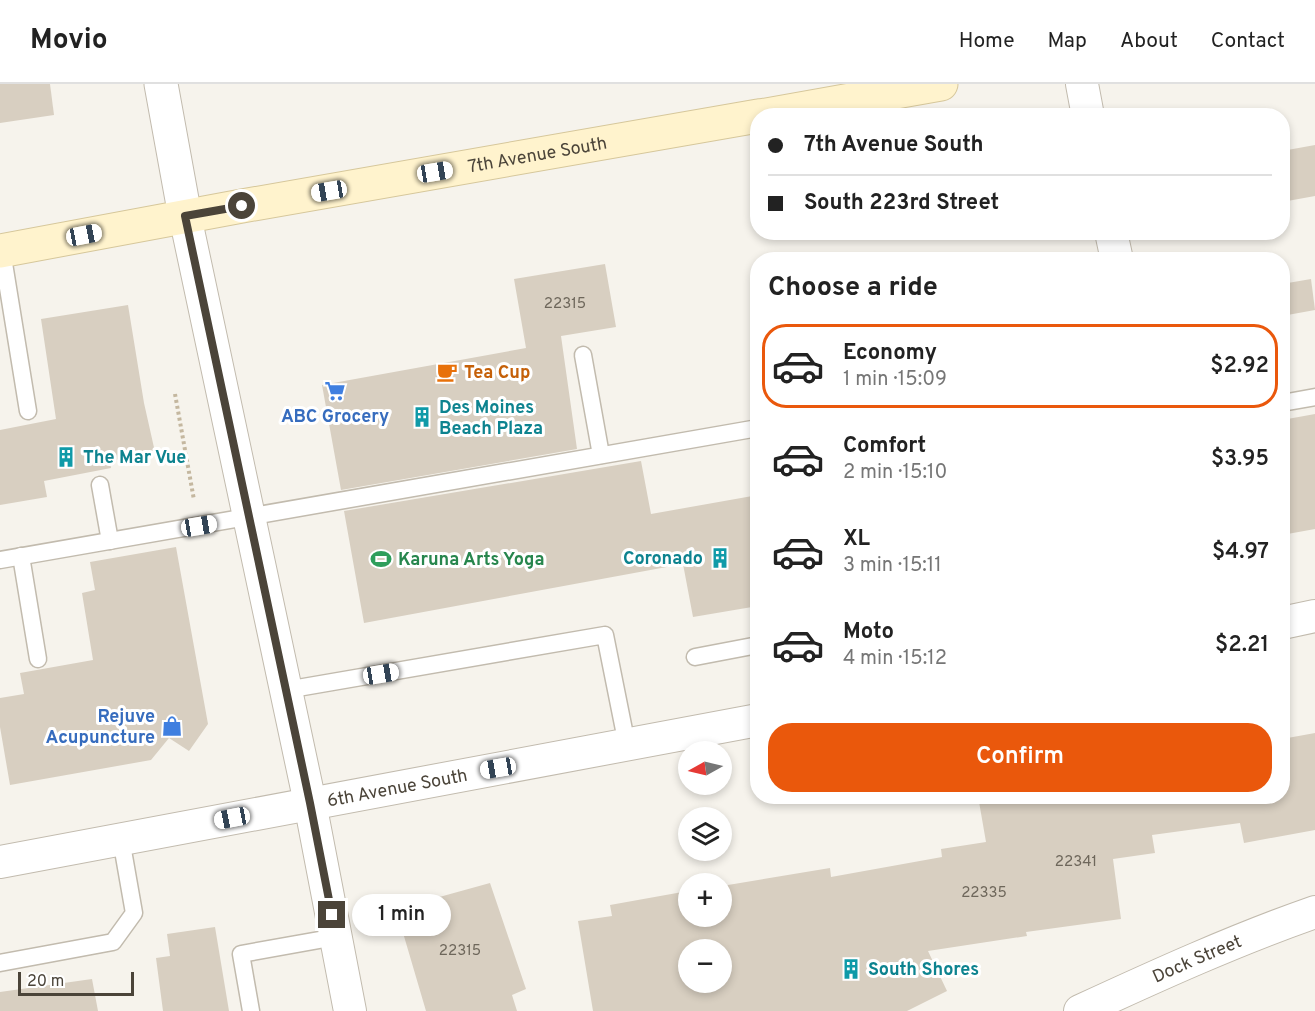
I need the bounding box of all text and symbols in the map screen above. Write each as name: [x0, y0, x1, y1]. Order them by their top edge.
text: Movio: [30, 23, 108, 59]
text: Home: [959, 28, 1015, 55]
text: Map: [1048, 28, 1087, 55]
text: About: [1120, 28, 1178, 55]
text: Contact: [1211, 28, 1285, 55]
text: 7th Avenue South: [804, 132, 984, 159]
street label: 7th Avenue South: [466, 133, 609, 179]
car: [416, 160, 454, 184]
car: [310, 179, 348, 203]
text: South 223rd Street: [804, 190, 999, 217]
route start: [228, 192, 255, 219]
car: [65, 223, 103, 247]
text: Choose a ride: [768, 271, 938, 305]
house number: 22315: [544, 295, 586, 314]
icon: car: [771, 339, 825, 393]
text: Economy: [843, 340, 937, 367]
text: $2.92: [1210, 353, 1269, 380]
cafe icon: Tea Cup: [435, 360, 459, 384]
place label: Tea Cup: [464, 362, 530, 385]
text: 1 min · 15:09: [843, 367, 947, 393]
supermarket icon: ABC Grocery: [323, 379, 347, 403]
place label: Des Moines Beach Plaza: [439, 397, 543, 441]
building icon: Des Moines Beach Plaza: [410, 405, 434, 429]
place label: ABC Grocery: [281, 406, 389, 429]
icon: car: [771, 432, 825, 486]
text: Comfort: [843, 433, 926, 460]
building icon: The Mar Vue: [54, 445, 78, 469]
text: $3.95: [1211, 446, 1269, 473]
place label: The Mar Vue: [83, 447, 186, 470]
text: 2 min · 15:10: [843, 460, 947, 486]
car: [180, 514, 218, 538]
icon: car: [771, 525, 825, 579]
text: XL: [843, 526, 870, 553]
text: $4.97: [1212, 539, 1269, 566]
building icon: Coronado: [708, 546, 732, 570]
sports icon: Karuna Arts Yoga: [369, 547, 393, 571]
place label: Coronado: [623, 548, 703, 571]
place label: Karuna Arts Yoga: [398, 549, 544, 572]
text: 3 min · 15:11: [843, 553, 942, 579]
icon: car: [771, 618, 825, 672]
text: Moto: [843, 619, 894, 646]
text: $2.21: [1215, 632, 1269, 659]
text: 4 min · 15:12: [843, 646, 947, 672]
car: [362, 662, 400, 686]
place label: Rejuve Acupuncture: [45, 706, 155, 750]
shop icon: Rejuve Acupuncture: [160, 714, 184, 738]
button: Confirm: [768, 723, 1272, 792]
north arrow: [678, 741, 732, 795]
map controls: [678, 741, 732, 993]
car: [479, 756, 517, 780]
street label: 6th Avenue South: [325, 765, 470, 814]
car: [213, 806, 251, 830]
button: layers: [678, 807, 732, 861]
house number: 22341: [1055, 853, 1097, 872]
button: +: [678, 873, 732, 927]
house number: 22335: [961, 884, 1007, 903]
callout: 1 min: [353, 894, 452, 936]
route end: [318, 901, 345, 928]
text: 1 min: [378, 902, 425, 928]
street label: Dock Street: [1149, 931, 1245, 989]
button: −: [678, 939, 732, 993]
house number: 22315: [439, 942, 481, 961]
building icon: South Shores: [839, 957, 863, 981]
place label: South Shores: [868, 959, 979, 982]
scale bar: [18, 969, 134, 996]
text: 20 m: [27, 972, 64, 992]

